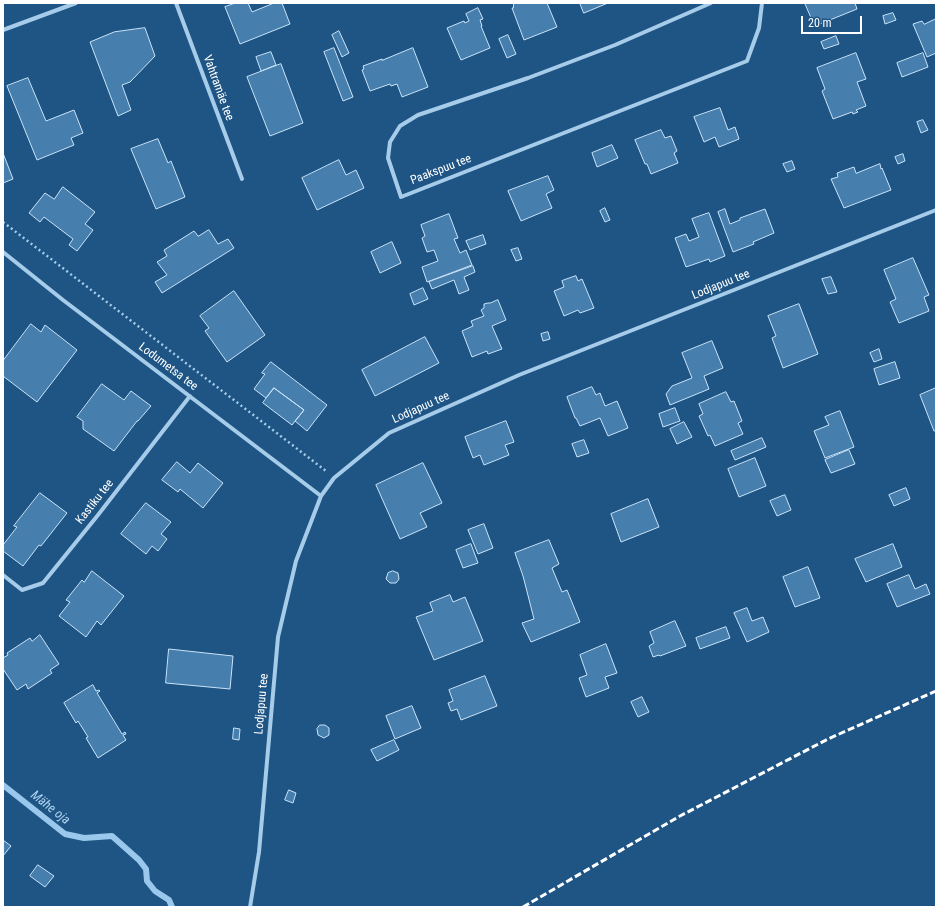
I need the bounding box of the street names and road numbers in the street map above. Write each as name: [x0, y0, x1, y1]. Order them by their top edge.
street label: Vahtramäe tee: [199, 53, 237, 123]
street label: Paakspuu tee: [409, 152, 473, 188]
street label: Lodjapuu tee: [690, 267, 752, 303]
street label: Lodumetsa tee: [136, 340, 200, 394]
street label: Lodjapuu tee: [390, 389, 452, 427]
street label: Kastiku tee: [73, 477, 117, 527]
street label: Lodjapuu tee: [252, 673, 272, 735]

